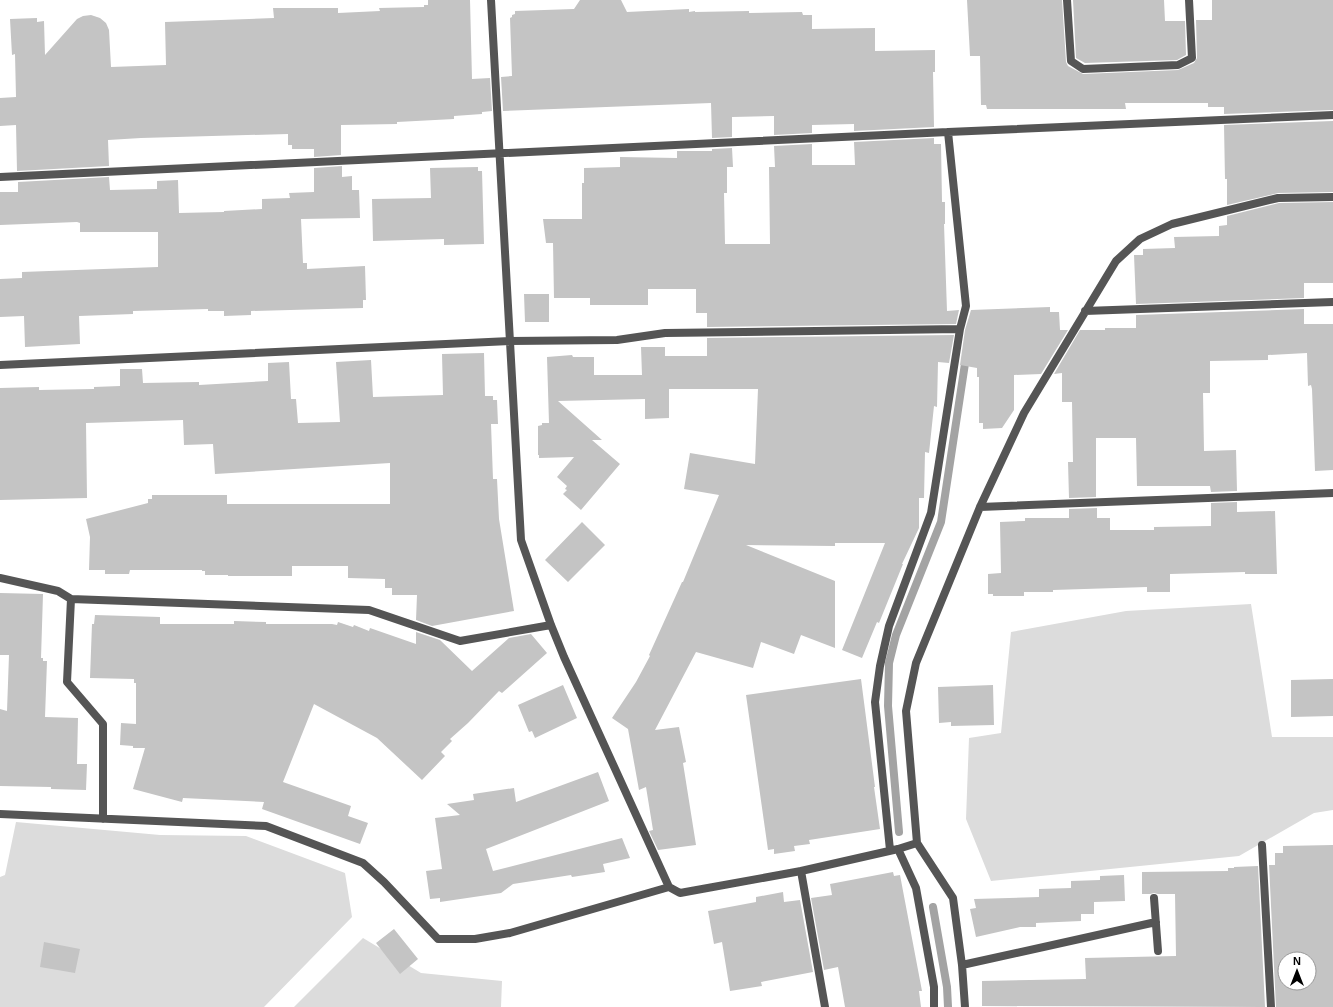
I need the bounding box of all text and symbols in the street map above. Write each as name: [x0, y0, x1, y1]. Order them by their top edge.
north arrow: [1277, 951, 1317, 991]
text: N: [1293, 955, 1301, 967]

